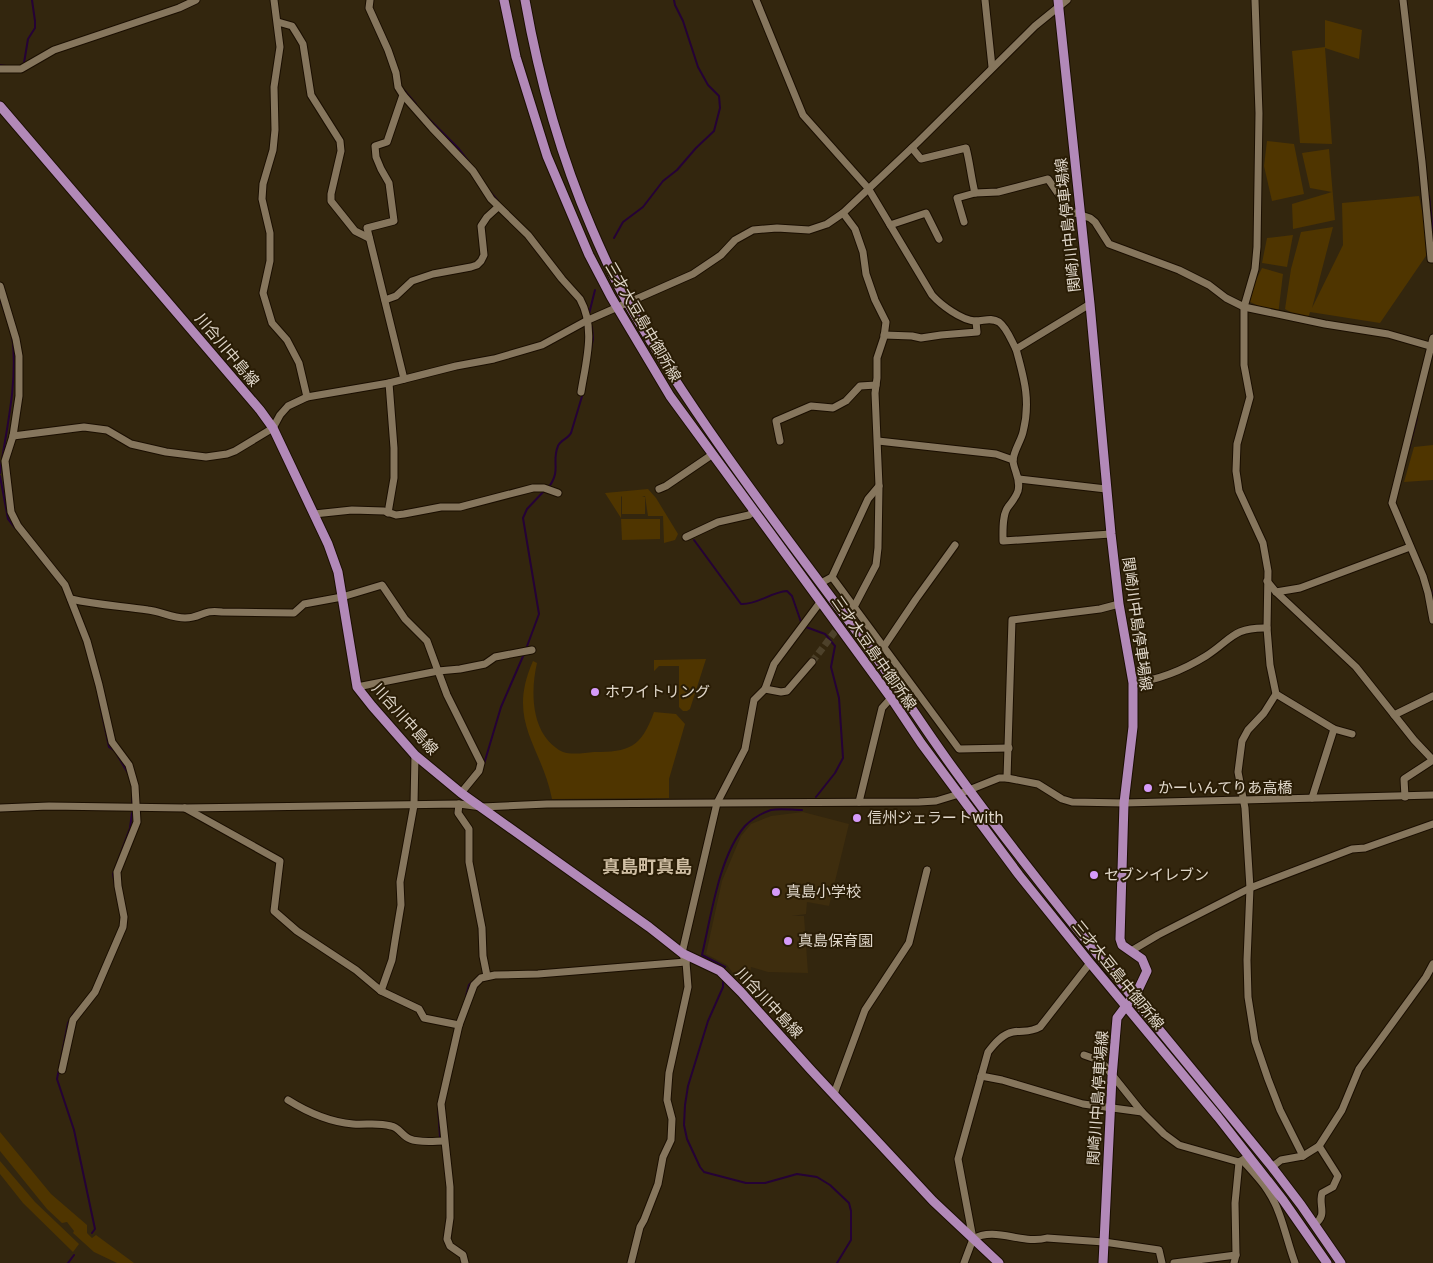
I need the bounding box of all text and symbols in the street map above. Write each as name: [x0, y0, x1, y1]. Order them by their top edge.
street label: 関崎川中島停車場線: [1052, 157, 1084, 293]
street label: 三才大豆島中御所線: [601, 259, 685, 385]
street label: 川合川中島線: [191, 310, 263, 390]
street label: 関崎川中島停車場線: [1119, 556, 1155, 692]
street label: 三才大豆島中御所線: [828, 593, 920, 713]
street label: 川合川中島線: [368, 680, 442, 758]
place label: ホワイトリング: [605, 683, 710, 701]
marker: ホワイトリング: [589, 686, 601, 698]
place label: かーいんてりあ高橋: [1158, 779, 1292, 797]
marker: かーいんてりあ高橋: [1142, 782, 1154, 794]
place label: 信州ジェラートwith: [867, 809, 1004, 827]
marker: 信州ジェラートwith: [851, 812, 863, 824]
district label: 真島町真島: [602, 856, 692, 877]
place label: セブンイレブン: [1104, 866, 1209, 884]
marker: セブンイレブン: [1088, 869, 1100, 881]
place label: 真島小学校: [786, 883, 861, 901]
marker: 真島小学校: [770, 886, 782, 898]
street label: 三才大豆島中御所線: [1069, 917, 1167, 1033]
place label: 真島保育園: [798, 932, 873, 950]
marker: 真島保育園: [782, 935, 794, 947]
street label: 川合川中島線: [732, 964, 806, 1042]
street label: 関崎川中島停車場線: [1084, 1030, 1112, 1166]

